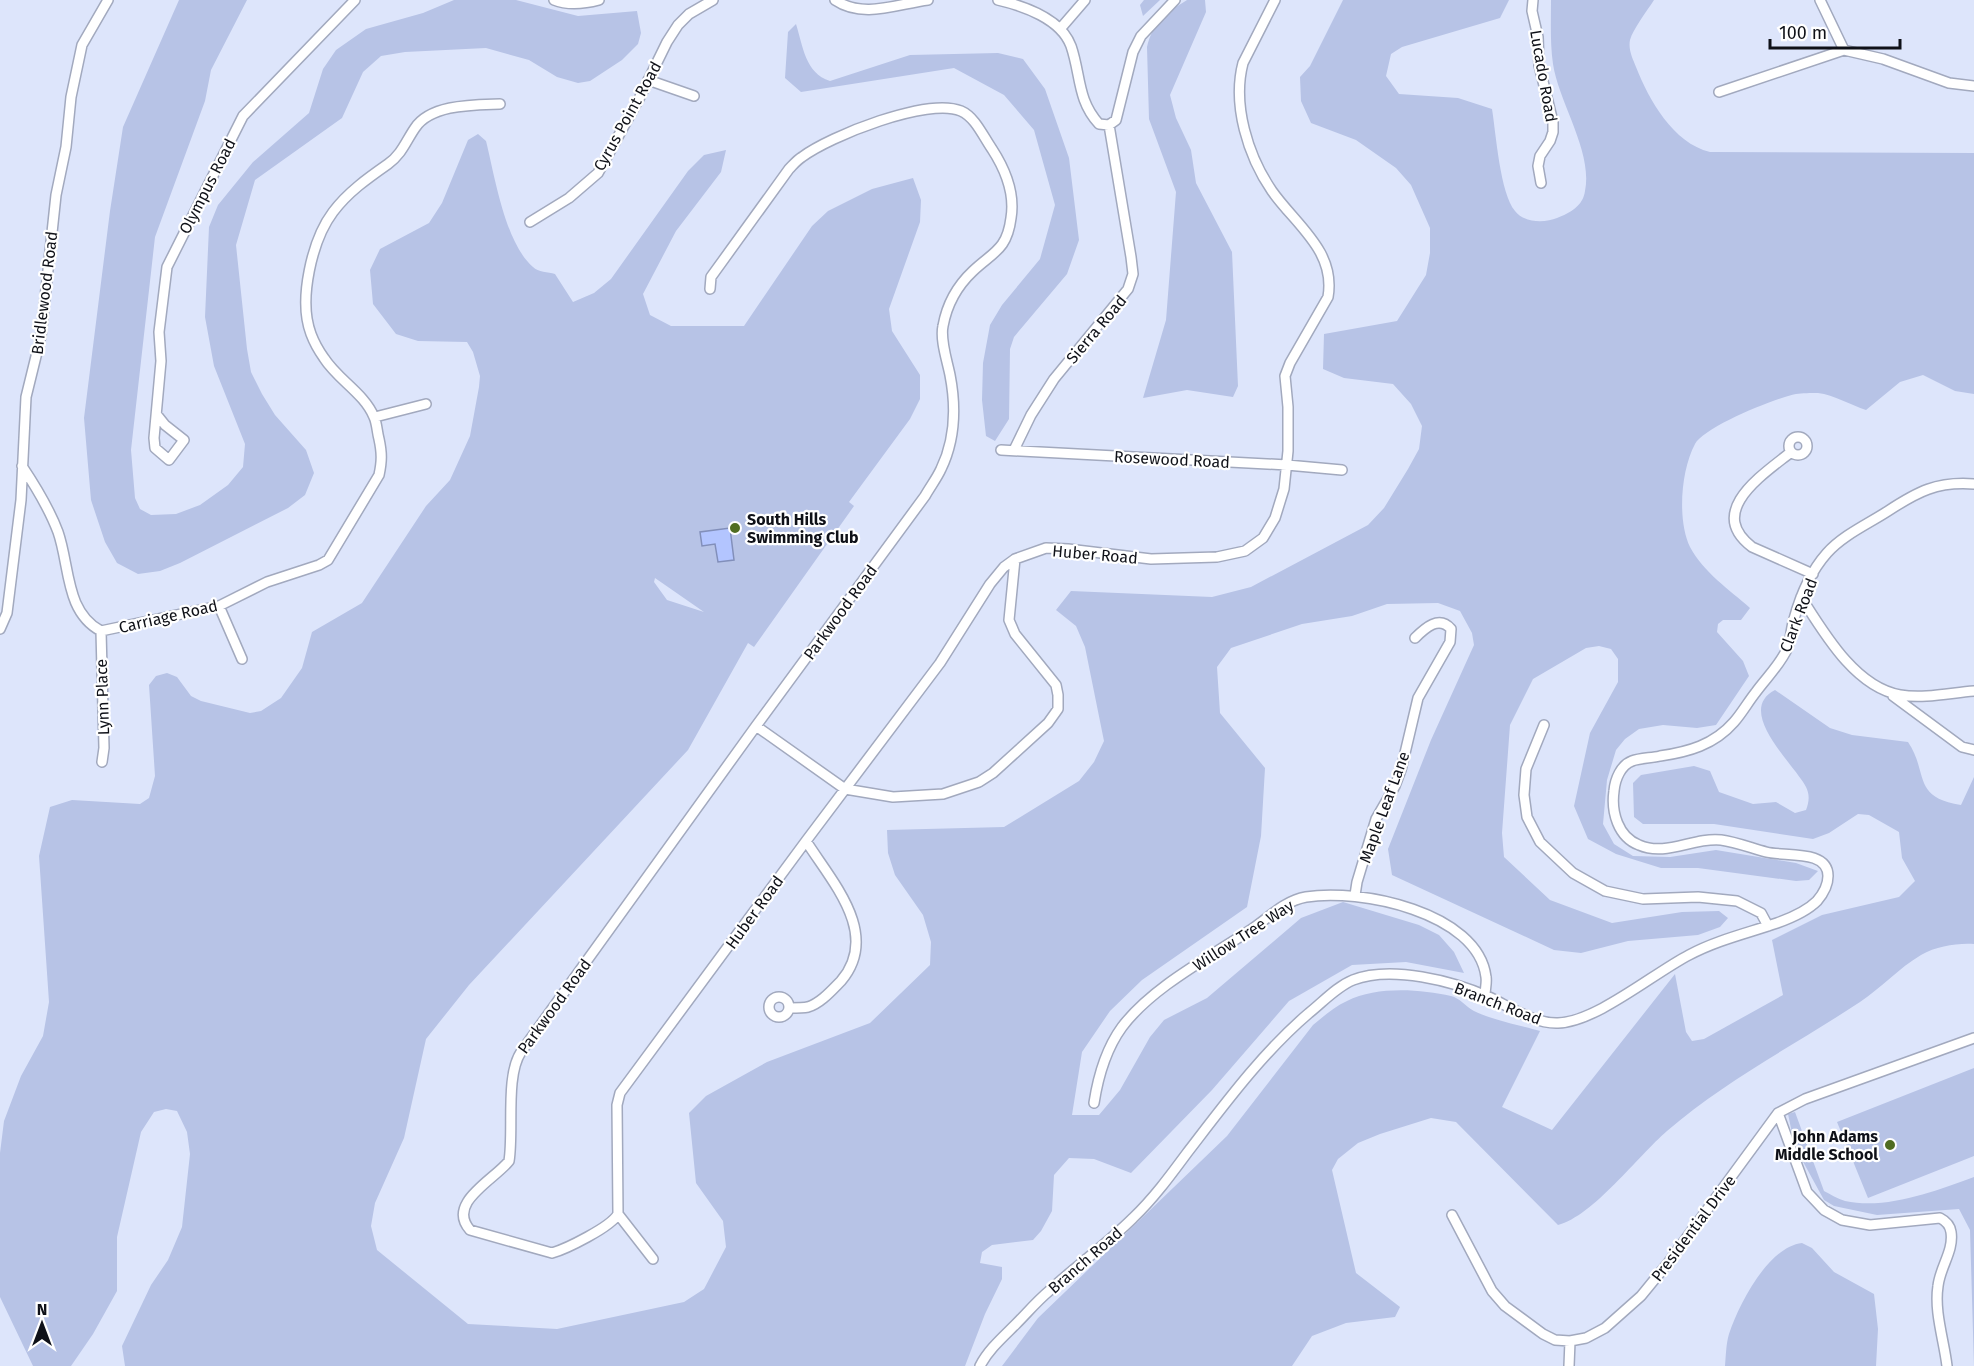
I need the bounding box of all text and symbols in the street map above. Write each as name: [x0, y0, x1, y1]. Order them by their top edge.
scale bar: [1770, 12, 1900, 50]
text: 100 m: [1779, 22, 1827, 44]
street label: Lucado Road: [1526, 29, 1561, 124]
street label: Cyrus Point Road: [590, 58, 665, 174]
street label: Olympus Road: [175, 135, 240, 237]
street label: Bridlewood Road: [27, 230, 61, 356]
street label: Sierra Road: [1062, 291, 1131, 367]
street label: Rosewood Road: [1114, 447, 1230, 472]
place label: South Hills Swimming Club: [747, 510, 859, 547]
marker: South Hills Swimming Club: [728, 521, 742, 535]
street label: Huber Road: [1051, 541, 1138, 568]
street label: Parkwood Road: [800, 561, 881, 663]
street label: Clark Road: [1776, 576, 1821, 655]
street label: Carriage Road: [117, 596, 219, 637]
street label: Lynn Place: [92, 659, 113, 735]
street label: Maple Leaf Lane: [1355, 749, 1413, 866]
street label: Huber Road: [722, 872, 787, 953]
street label: Willow Tree Way: [1189, 896, 1297, 975]
street label: Parkwood Road: [514, 955, 595, 1057]
street label: Branch Road: [1452, 978, 1544, 1029]
place label: John Adams Middle School: [1775, 1127, 1878, 1164]
marker: John Adams Middle School: [1883, 1138, 1897, 1152]
street label: Presidential Drive: [1647, 1171, 1740, 1285]
street label: Branch Road: [1045, 1223, 1126, 1298]
north arrow: [12, 1294, 72, 1354]
text: N: [37, 1300, 47, 1319]

